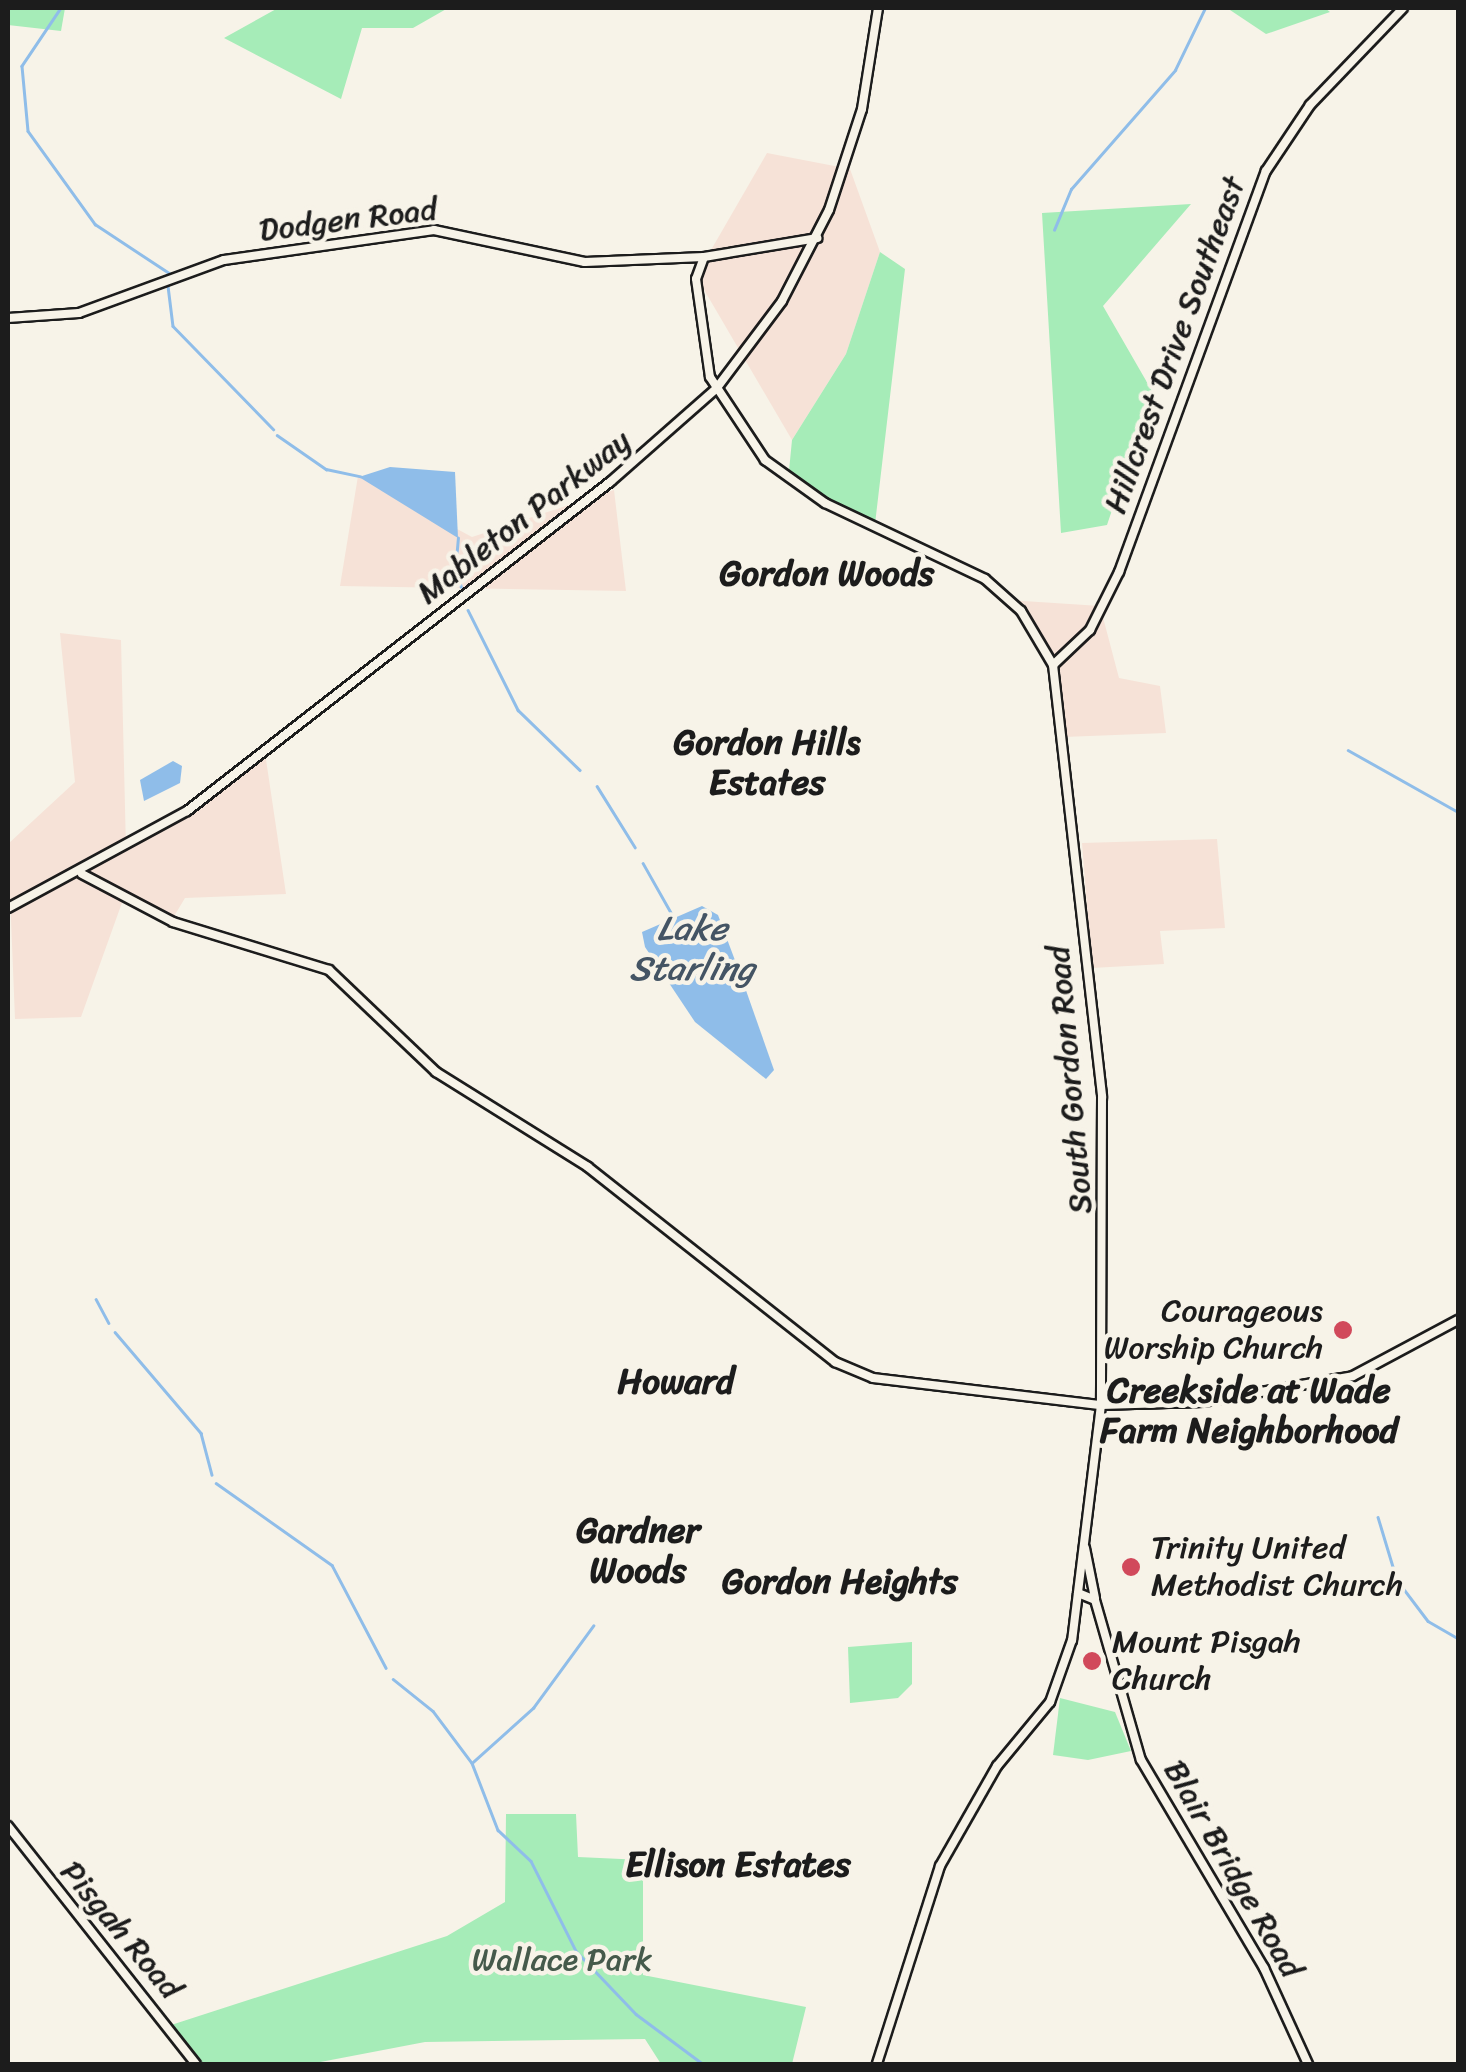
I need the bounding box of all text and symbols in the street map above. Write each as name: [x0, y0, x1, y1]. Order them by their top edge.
street label: Hillcrest Drive Southeast: [1096, 172, 1254, 518]
street label: Dodgen Road: [257, 190, 439, 250]
street label: Mableton Parkway: [410, 422, 638, 612]
district label: Gordon Woods: [719, 552, 935, 594]
district label: Gordon Hills Estates: [673, 721, 861, 803]
water label: Lake Starling: [629, 907, 755, 989]
street label: South Gordon Road: [1039, 944, 1101, 1216]
place label: Courageous Worship Church: [1104, 1293, 1323, 1368]
marker: Courageous Worship Church: [1332, 1319, 1354, 1341]
district label: Howard: [617, 1360, 735, 1402]
district label: Creekside at Wade Farm Neighborhood: [1100, 1369, 1398, 1451]
district label: Gardner Woods: [576, 1509, 700, 1591]
place label: Trinity United Methodist Church: [1151, 1530, 1403, 1605]
marker: Trinity United Methodist Church: [1120, 1556, 1142, 1578]
district label: Gordon Heights: [722, 1560, 958, 1602]
place label: Mount Pisgah Church: [1112, 1624, 1303, 1699]
marker: Mount Pisgah Church: [1081, 1650, 1103, 1672]
street label: Blair Bridge Road: [1155, 1754, 1311, 1984]
district label: Ellison Estates: [625, 1843, 851, 1885]
street label: Pisgah Road: [52, 1853, 190, 2007]
park label: Wallace Park: [472, 1941, 652, 1979]

